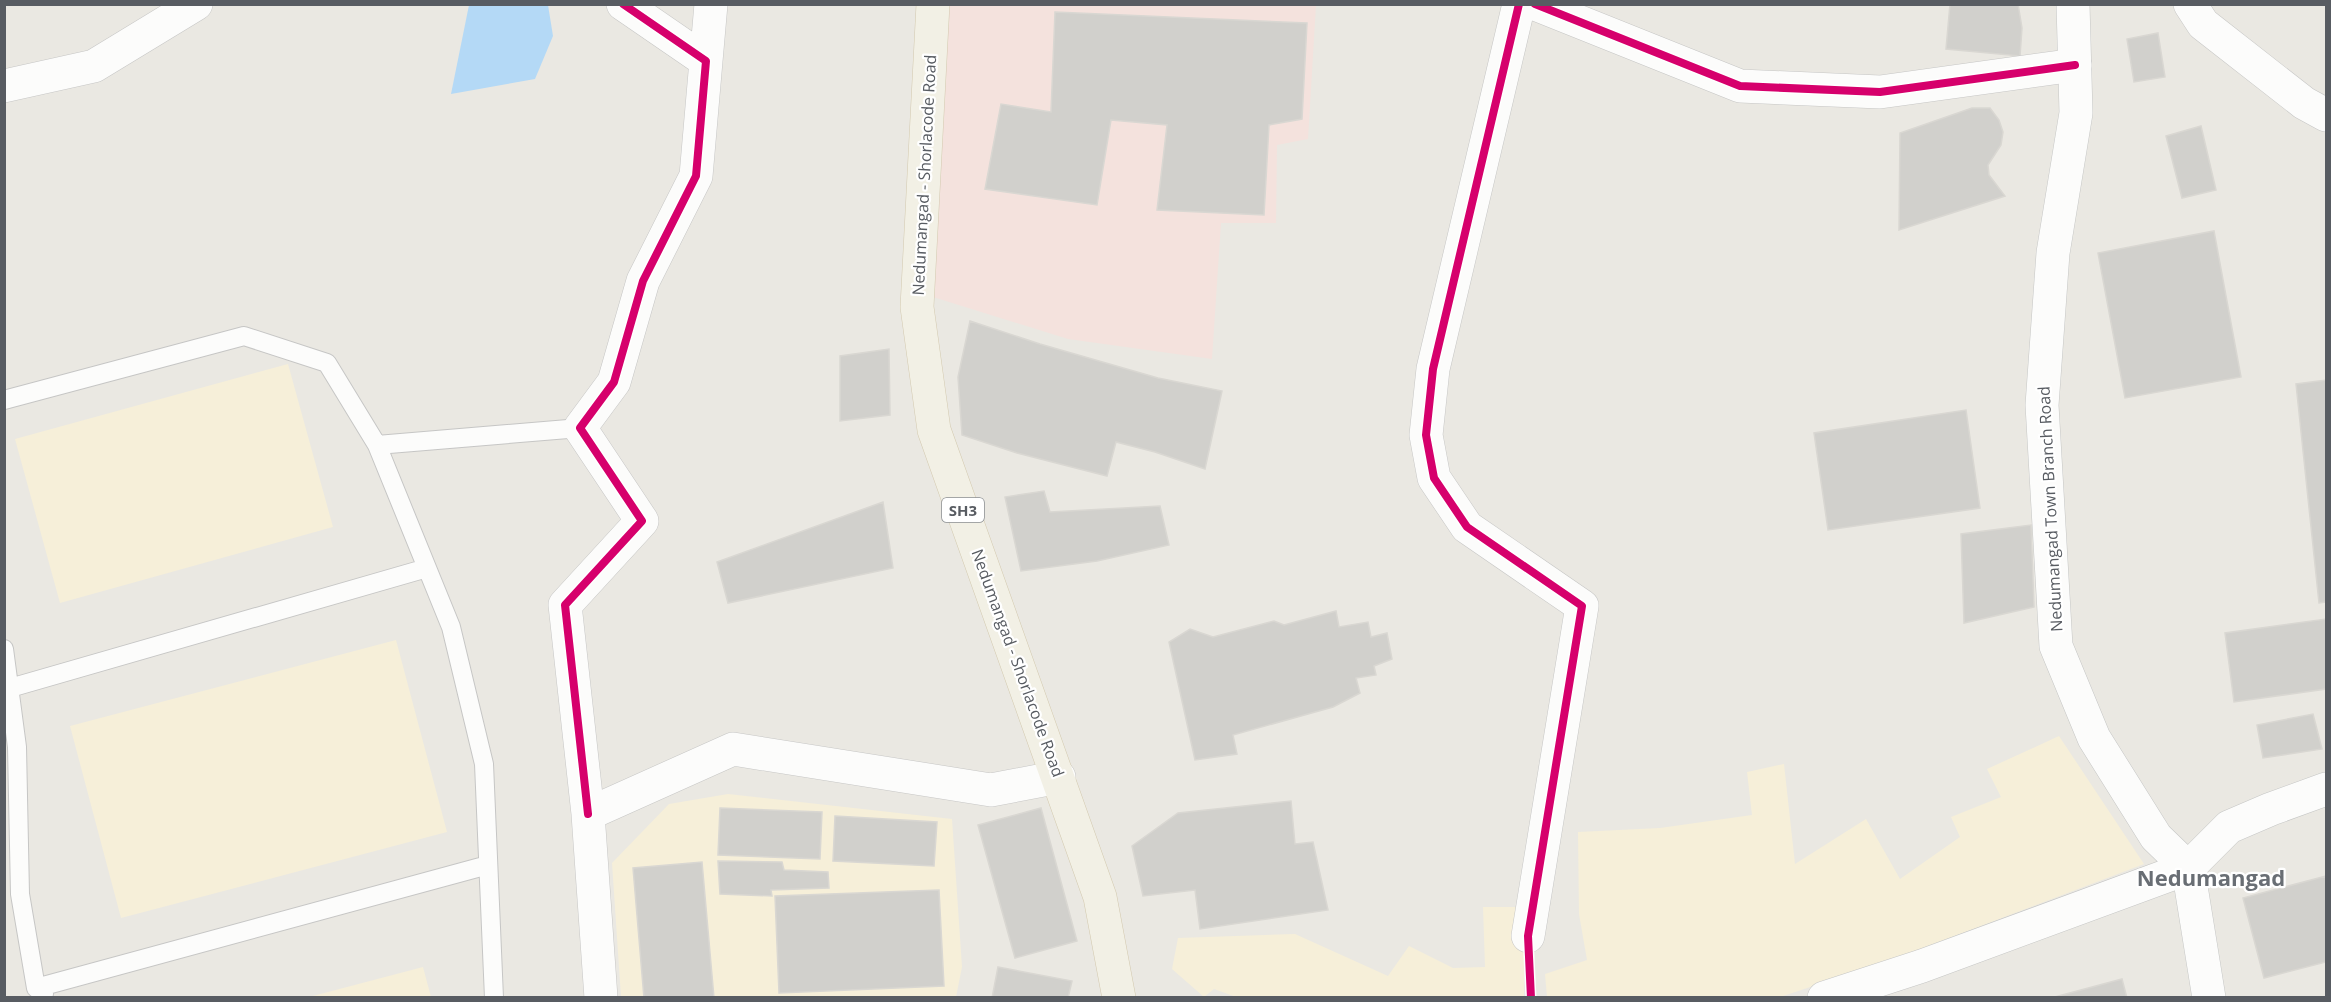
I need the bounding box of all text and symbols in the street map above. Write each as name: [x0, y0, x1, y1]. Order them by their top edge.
street label: Nedumangad - Shorlacode Road: [907, 54, 941, 296]
street label: Nedumangad Town Branch Road: [2033, 386, 2067, 632]
road number: SH3: [942, 498, 984, 522]
street label: Nedumangad - Shorlacode Road: [966, 546, 1070, 780]
district label: Nedumangad: [2137, 862, 2285, 892]

